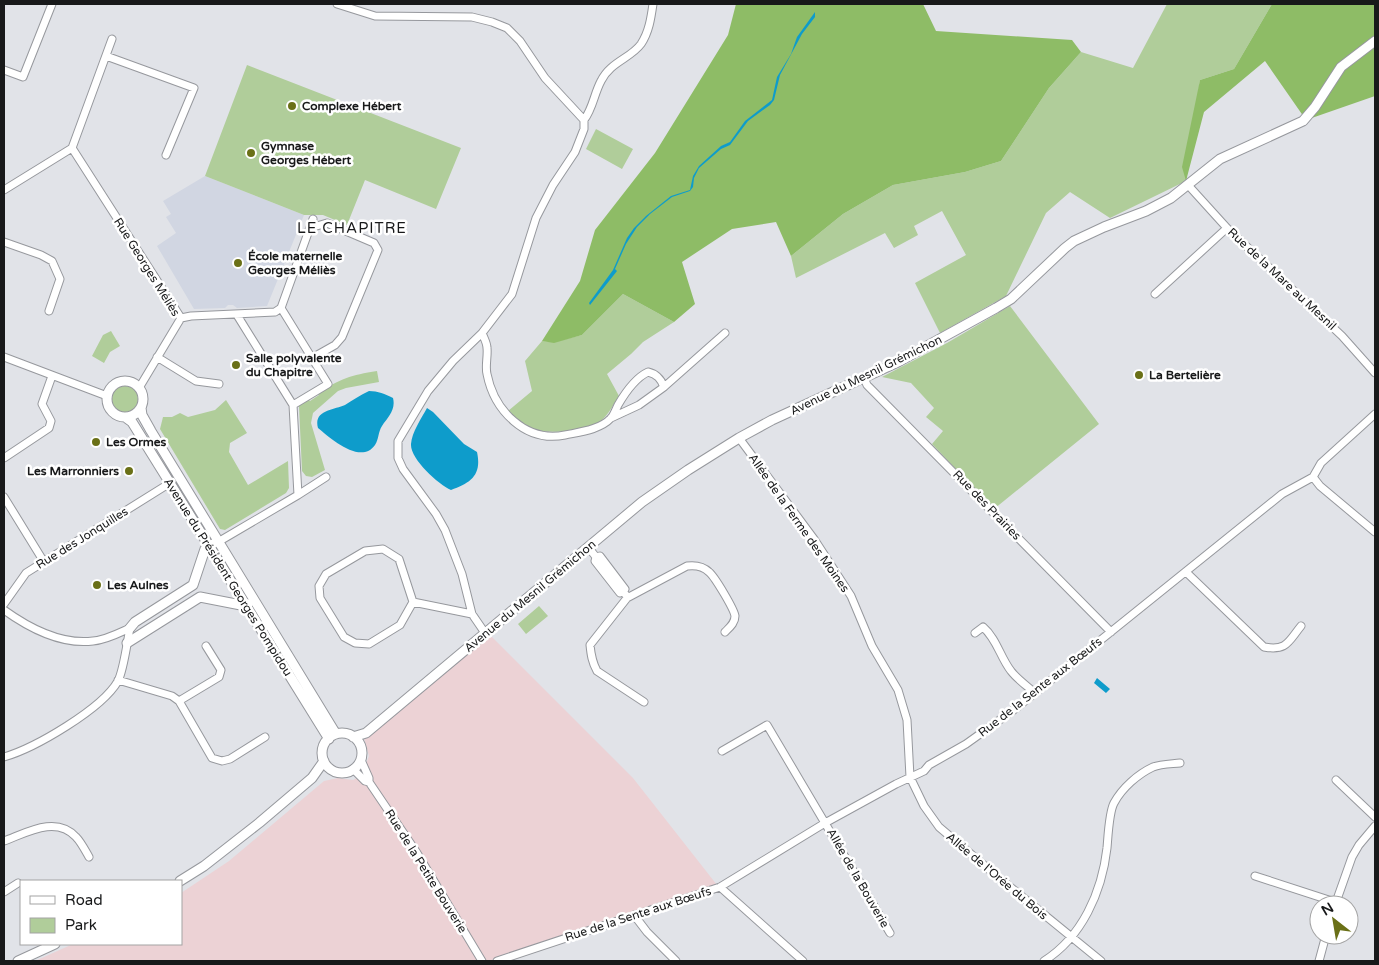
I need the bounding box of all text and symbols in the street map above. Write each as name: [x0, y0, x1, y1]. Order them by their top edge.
place label: Complexe Hébert: [302, 99, 402, 114]
marker: Complexe Hébert: [286, 100, 298, 112]
place label: Gymnase Georges Hébert: [261, 139, 351, 168]
marker: Gymnase Georges Hébert: [245, 147, 257, 159]
street label: Rue Georges Méliès: [111, 215, 183, 319]
district label: LE CHAPITRE: [297, 219, 407, 237]
street label: Rue de la Mare au Mesnil: [1225, 225, 1339, 333]
place label: École maternelle Georges Méliès: [248, 249, 343, 278]
marker: École maternelle Georges Méliès: [232, 257, 244, 269]
street label: Avenue du Mesnil Grémichon: [788, 332, 944, 418]
place label: Salle polyvalente du Chapitre: [246, 351, 342, 380]
marker: Salle polyvalente du Chapitre: [230, 359, 242, 371]
place label: La Bertelière: [1149, 368, 1221, 382]
marker: La Bertelière: [1133, 369, 1145, 381]
place label: Les Ormes: [106, 435, 167, 449]
marker: Les Ormes: [90, 436, 102, 448]
street label: Allée de la Ferme des Moines: [746, 451, 852, 595]
place label: Les Marronniers: [27, 464, 119, 478]
marker: Les Marronniers: [123, 465, 135, 477]
street label: Rue des Prairies: [950, 467, 1024, 543]
street label: Avenue du Président Georges Pompidou: [161, 475, 295, 679]
street label: Rue des Jonquilles: [34, 504, 131, 572]
street label: Avenue du Mesnil Grémichon: [462, 537, 598, 655]
place label: Les Aulnes: [107, 578, 169, 592]
marker: Les Aulnes: [91, 579, 103, 591]
street label: Rue de la Sente aux Bœufs: [975, 634, 1105, 740]
street label: Rue de la Petite Bouverie: [382, 807, 470, 936]
street label: Allée de la Bouverie: [824, 826, 892, 930]
street label: Allée de l'Orée du Bois: [944, 830, 1051, 923]
legend: [20, 880, 182, 945]
street label: Rue de la Sente aux Bœufs: [563, 884, 713, 944]
text: Road: [65, 891, 103, 909]
north arrow: [1309, 895, 1359, 945]
text: N: [1318, 899, 1337, 919]
text: Park: [65, 916, 97, 934]

